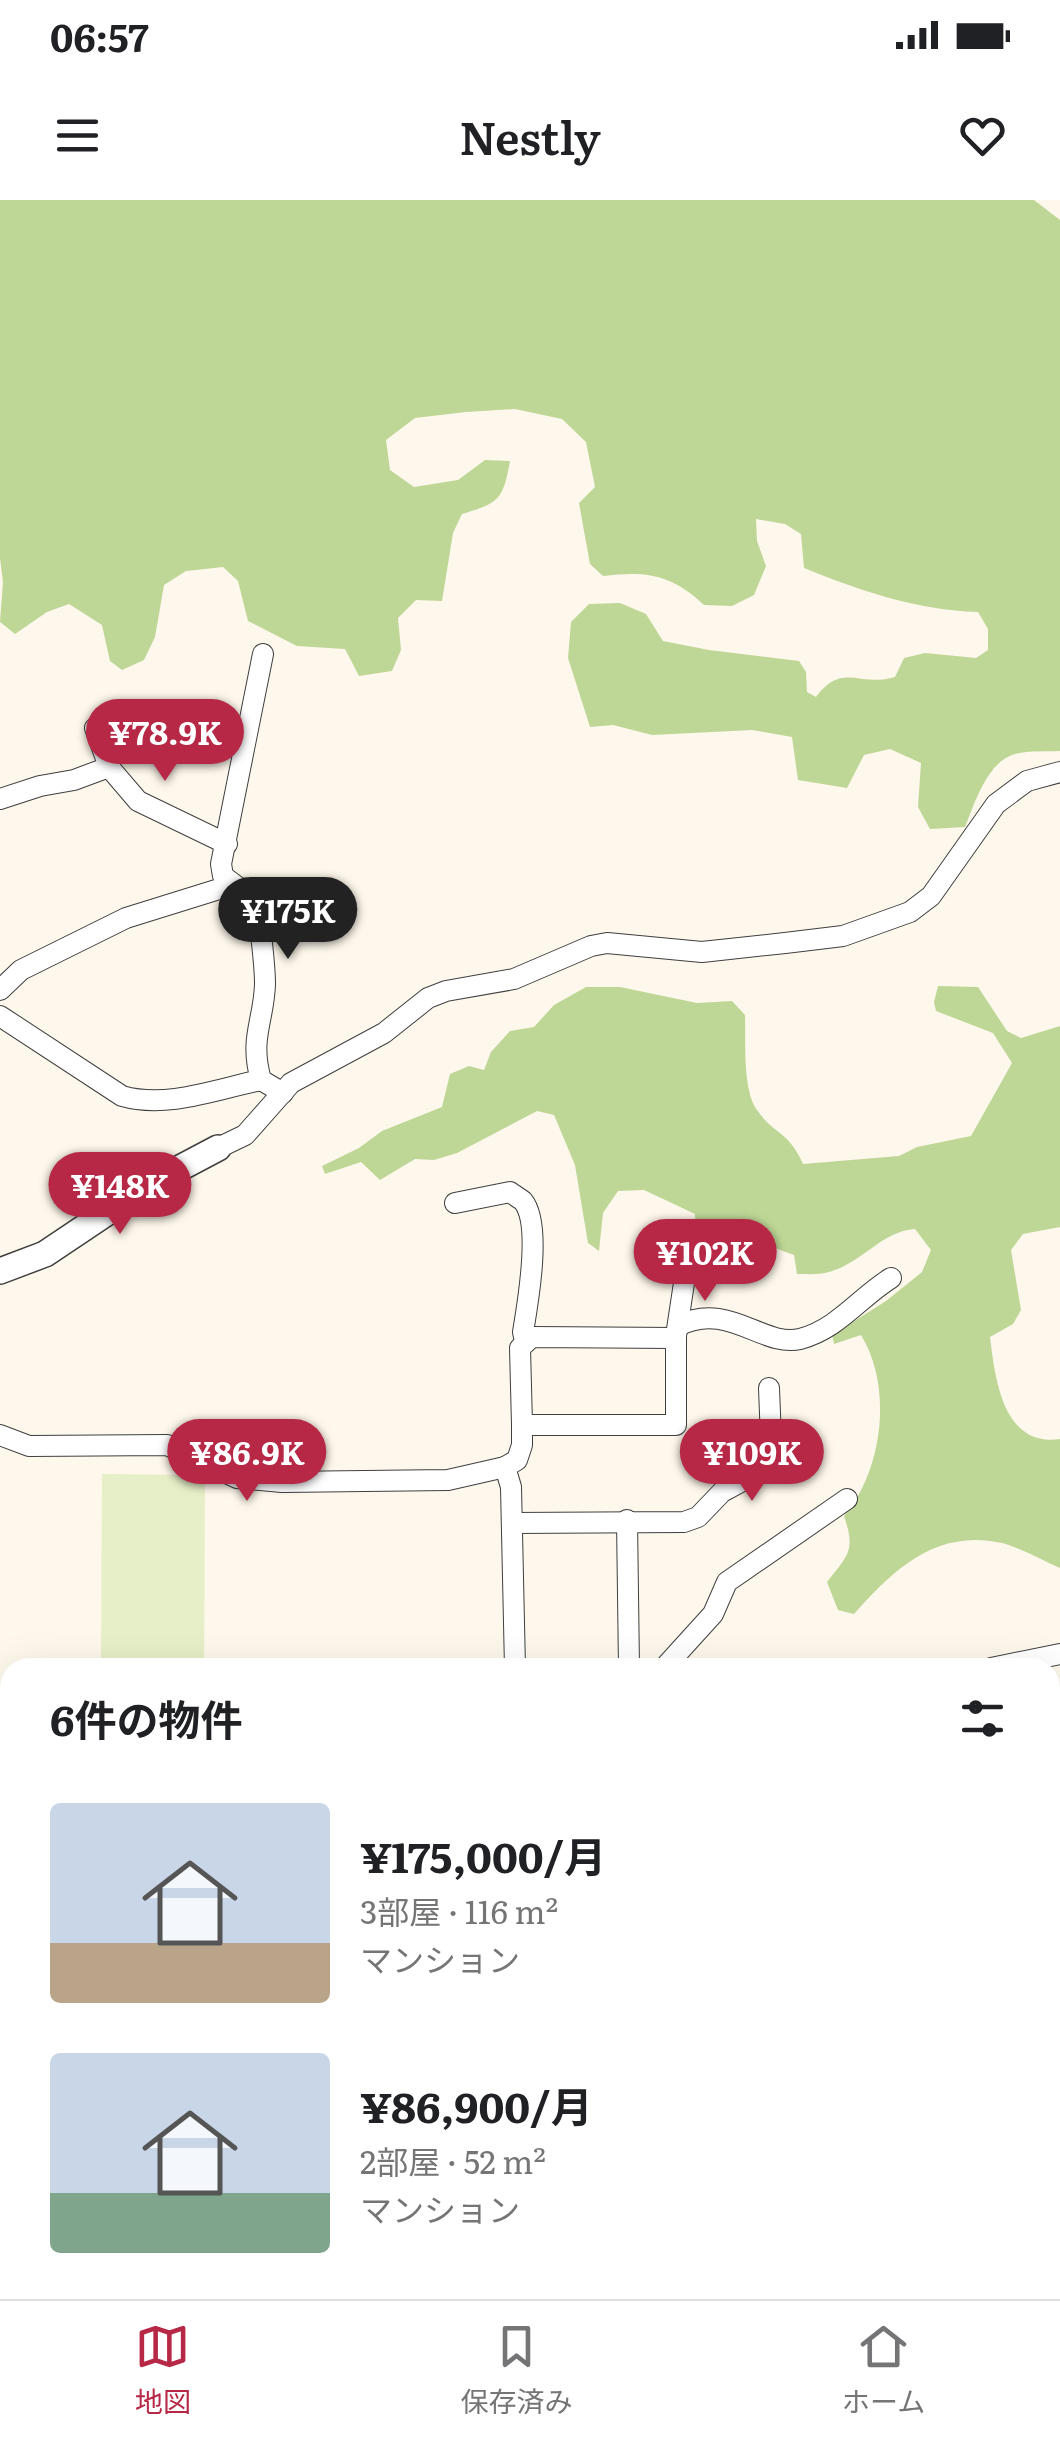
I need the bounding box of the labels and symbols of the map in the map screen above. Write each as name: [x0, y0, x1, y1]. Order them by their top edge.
pin: ¥78.9K: [84, 699, 246, 784]
pin: ¥175K: [218, 877, 358, 962]
pin: ¥148K: [50, 1152, 190, 1237]
pin: ¥102K: [635, 1219, 775, 1304]
pin: ¥86.9K: [166, 1419, 328, 1504]
pin: ¥109K: [682, 1419, 822, 1504]

